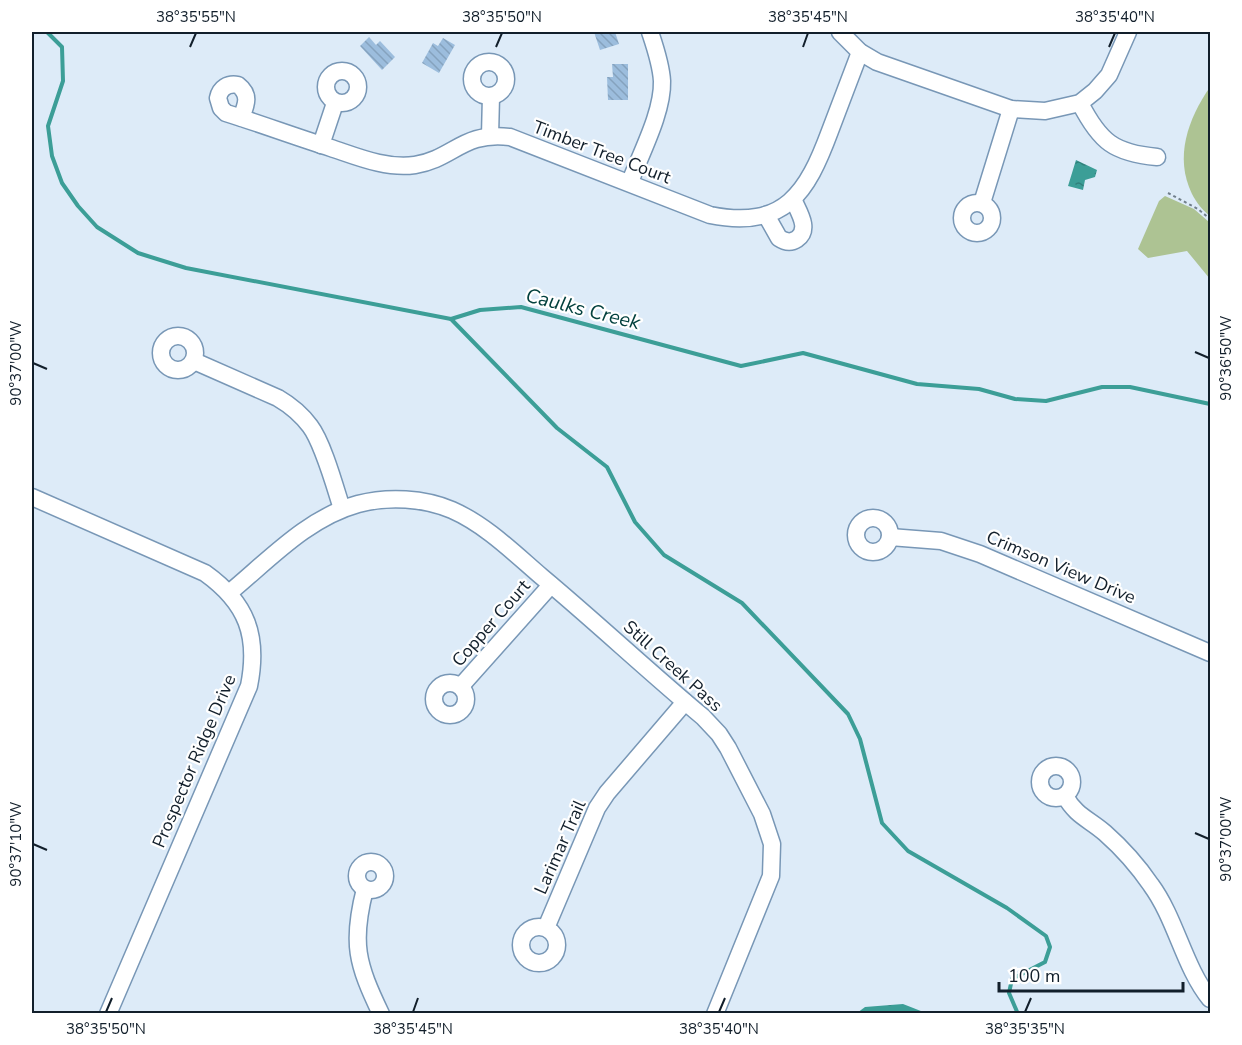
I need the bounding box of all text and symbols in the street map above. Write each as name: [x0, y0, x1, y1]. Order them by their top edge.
text: 38°35'55"N: [156, 7, 236, 27]
text: 38°35'50"N: [462, 7, 542, 27]
text: 38°35'45"N: [768, 7, 848, 27]
text: 38°35'40"N: [1075, 7, 1155, 27]
street label: Timber Tree Court: [530, 115, 675, 190]
water label: Caulks Creek: [523, 282, 644, 337]
text: 90°36'50"W: [1216, 315, 1236, 401]
text: 90°37'00"W: [6, 320, 26, 406]
street label: Crimson View Drive: [983, 525, 1139, 609]
street label: Copper Court: [447, 574, 536, 672]
street label: Still Creek Pass: [618, 615, 728, 717]
street label: Prospector Ridge Drive: [147, 671, 241, 851]
street label: Larimar Trail: [529, 795, 592, 898]
text: 90°37'00"W: [1216, 796, 1236, 882]
text: 90°37'10"W: [6, 801, 26, 887]
scale bar: [999, 955, 1184, 993]
text: 100 m: [1008, 964, 1060, 988]
text: 38°35'50"N: [66, 1019, 146, 1039]
text: 38°35'45"N: [373, 1019, 453, 1039]
text: 38°35'40"N: [679, 1019, 759, 1039]
text: 38°35'35"N: [985, 1019, 1065, 1039]

